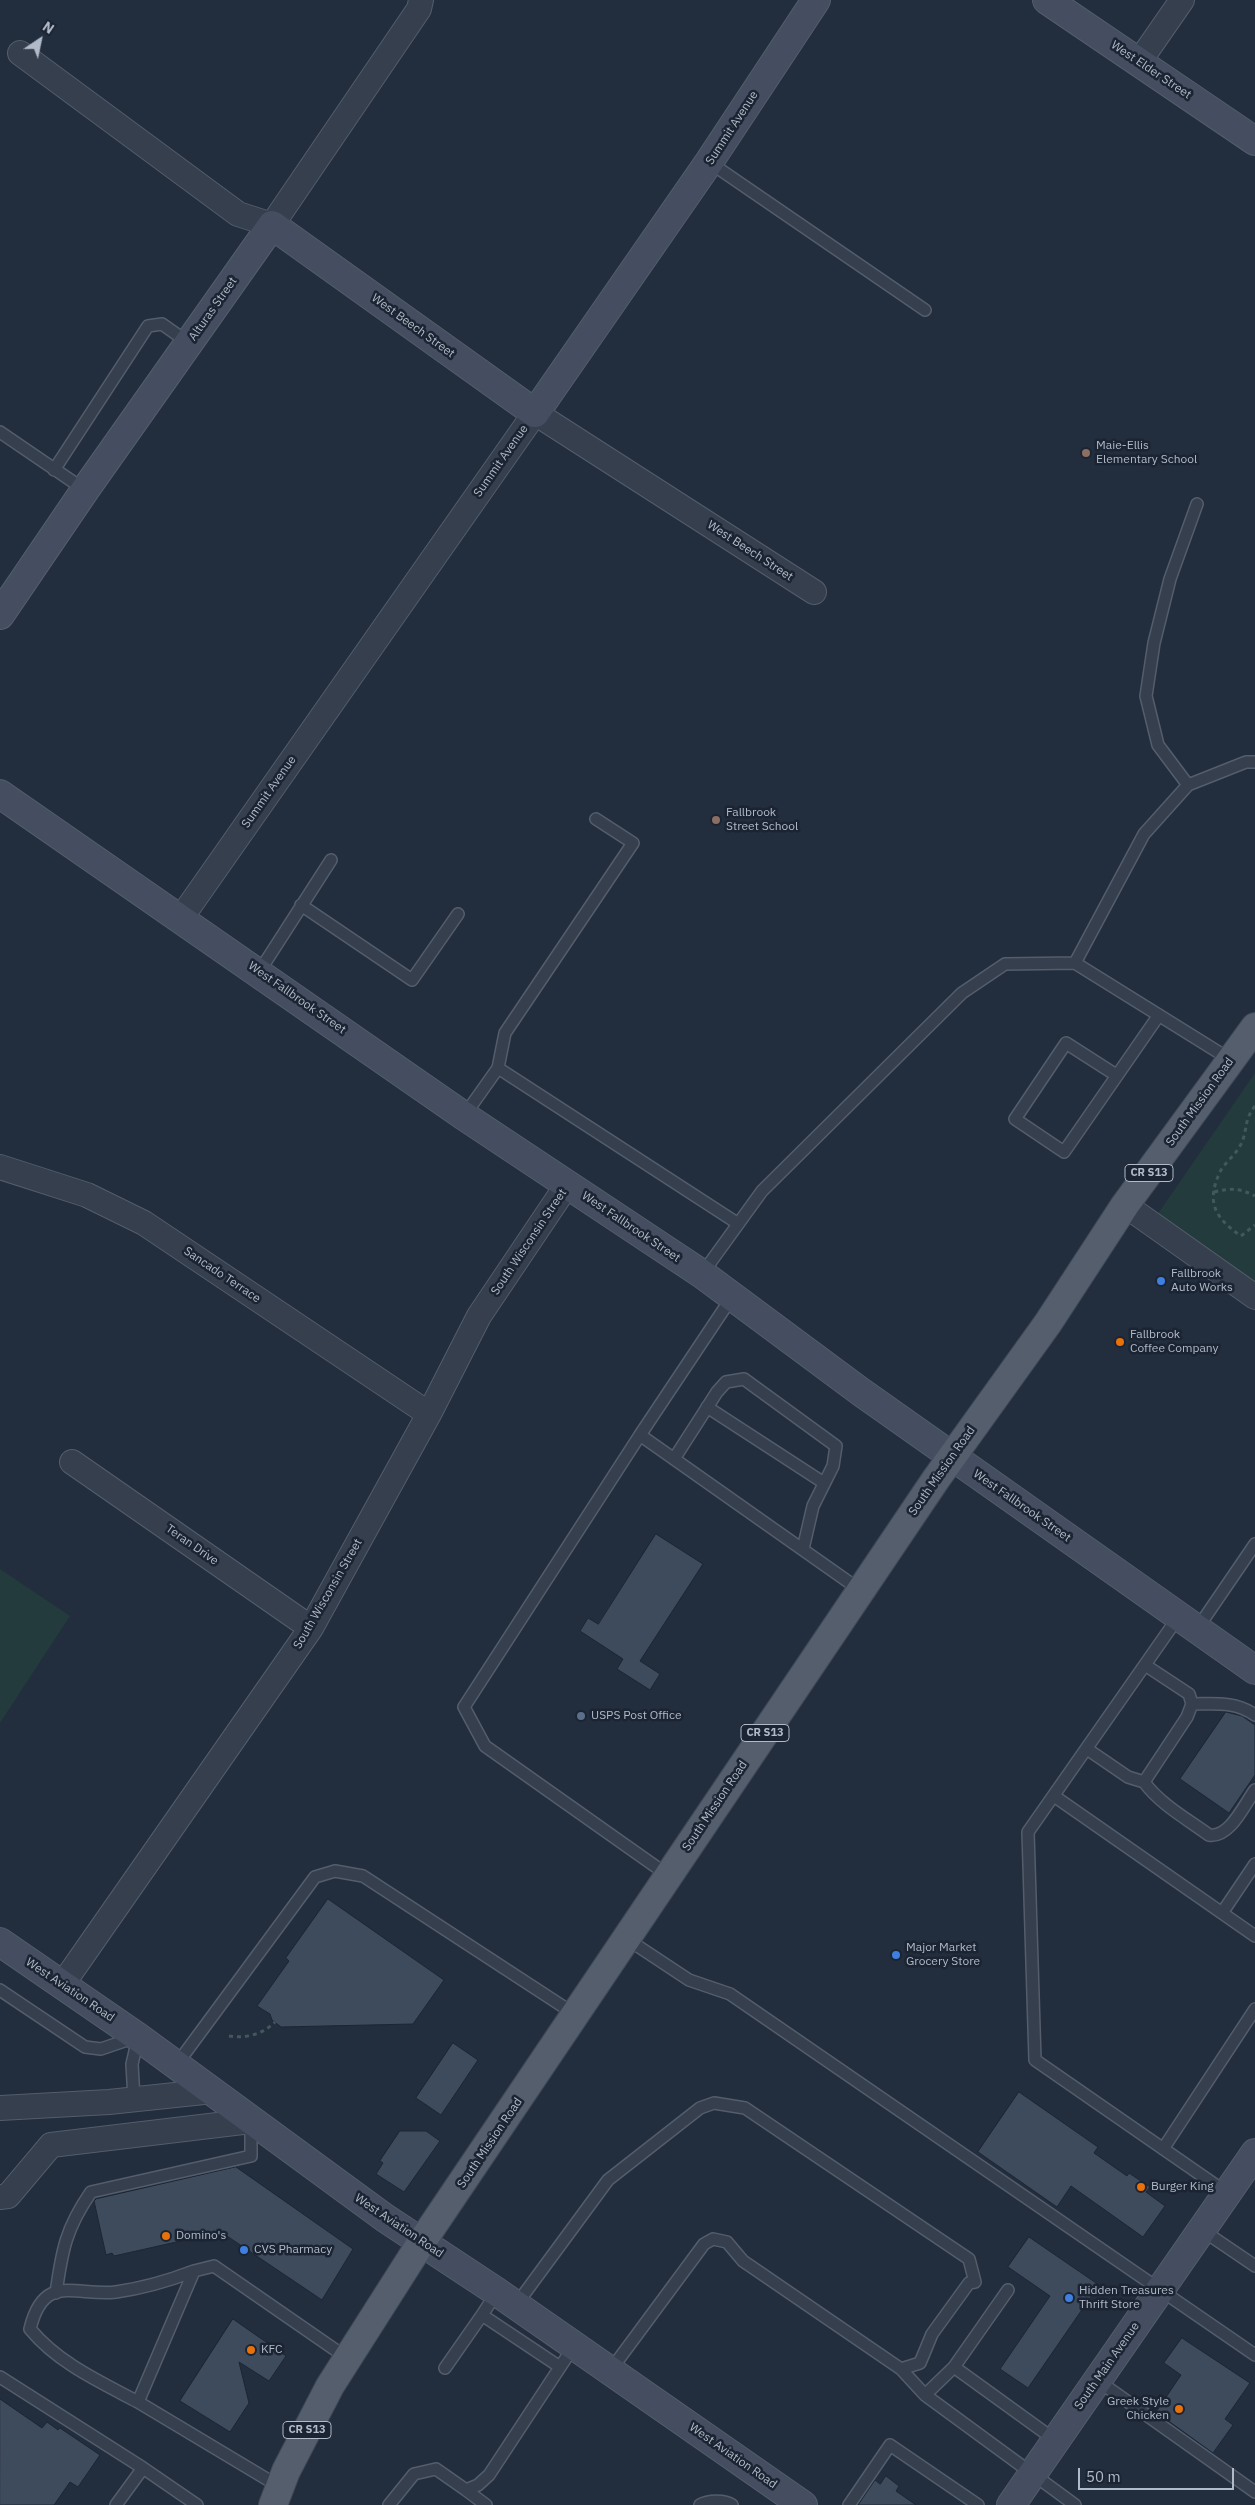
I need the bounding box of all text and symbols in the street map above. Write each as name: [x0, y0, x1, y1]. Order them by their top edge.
north arrow: [15, 15, 65, 65]
text: N: [39, 17, 58, 38]
street label: West Elder Street: [1108, 38, 1194, 102]
street label: Summit Avenue: [703, 88, 761, 168]
street label: Alturas Street: [186, 274, 240, 344]
street label: West Beech Street: [369, 291, 457, 361]
street label: Summit Avenue: [471, 422, 531, 500]
place label: Maie-Ellis Elementary School: [1096, 439, 1197, 467]
marker: Maie-Ellis Elementary School: [1080, 447, 1092, 459]
street label: West Beech Street: [704, 518, 796, 584]
street label: Summit Avenue: [239, 753, 299, 831]
place label: Fallbrook Street School: [726, 806, 798, 834]
marker: Fallbrook Street School: [710, 814, 722, 826]
street label: West Fallbrook Street: [245, 959, 349, 1037]
street label: South Mission Road: [1163, 1055, 1237, 1149]
road number: CR S13: [1125, 1164, 1173, 1182]
street label: South Wisconsin Street: [488, 1186, 570, 1298]
street label: West Fallbrook Street: [579, 1189, 683, 1265]
street label: Sancado Terrace: [181, 1244, 263, 1306]
place label: Fallbrook Auto Works: [1171, 1267, 1233, 1295]
marker: Fallbrook Auto Works: [1155, 1275, 1167, 1287]
place label: Fallbrook Coffee Company: [1130, 1328, 1219, 1356]
marker: Fallbrook Coffee Company: [1114, 1336, 1126, 1348]
street label: South Mission Road: [906, 1424, 978, 1518]
street label: West Fallbrook Street: [970, 1467, 1074, 1545]
street label: Teran Drive: [163, 1522, 221, 1568]
street label: South Wisconsin Street: [291, 1536, 365, 1652]
place label: USPS Post Office: [591, 1709, 681, 1723]
marker: USPS Post Office: [575, 1710, 587, 1722]
road number: CR S13: [741, 1725, 789, 1742]
street label: South Mission Road: [679, 1758, 751, 1854]
place label: Major Market Grocery Store: [906, 1941, 980, 1969]
marker: Major Market Grocery Store: [890, 1949, 902, 1961]
street label: West Aviation Road: [23, 1955, 117, 2025]
street label: South Mission Road: [454, 2095, 526, 2191]
place label: Burger King: [1151, 2180, 1214, 2194]
marker: Burger King: [1135, 2181, 1147, 2193]
street label: West Aviation Road: [352, 2191, 446, 2261]
place label: Domino's: [176, 2229, 226, 2243]
marker: Domino's: [160, 2230, 172, 2242]
place label: CVS Pharmacy: [254, 2243, 332, 2257]
marker: CVS Pharmacy: [238, 2244, 250, 2256]
place label: Hidden Treasures Thrift Store: [1079, 2284, 1174, 2312]
marker: Hidden Treasures Thrift Store: [1063, 2292, 1075, 2304]
street label: South Main Avenue: [1071, 2320, 1143, 2412]
place label: KFC: [261, 2343, 283, 2357]
marker: KFC: [245, 2344, 257, 2356]
place label: Greek Style Chicken: [1107, 2395, 1169, 2423]
marker: Greek Style Chicken: [1173, 2403, 1185, 2415]
street label: West Aviation Road: [686, 2420, 780, 2492]
road number: CR S13: [283, 2422, 331, 2438]
scale bar: [1080, 2458, 1236, 2490]
text: 50 m: [1086, 2467, 1121, 2486]

